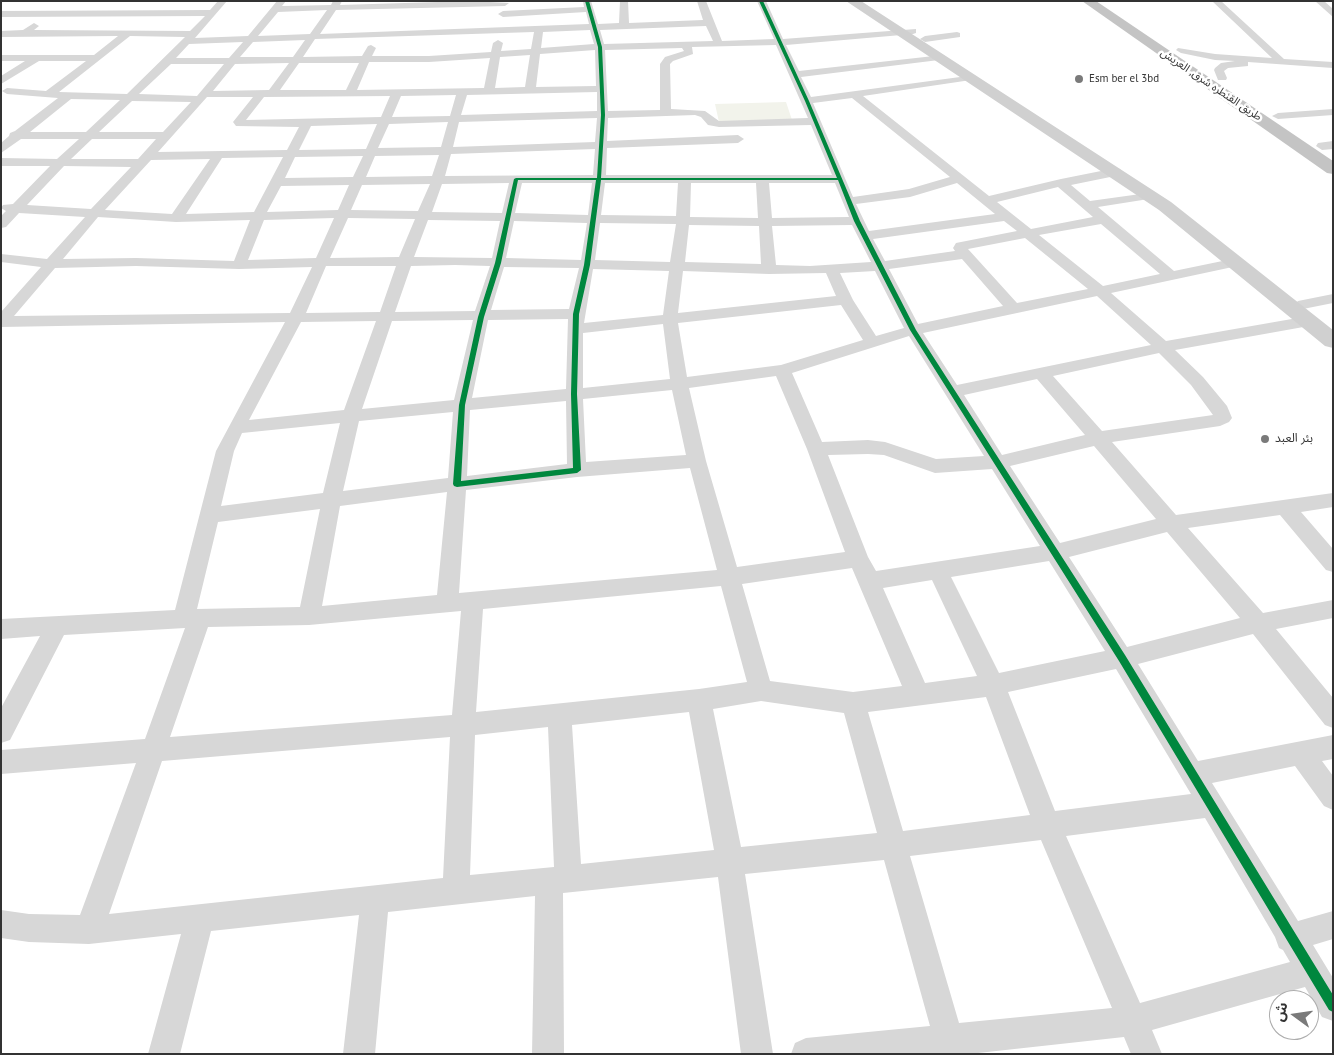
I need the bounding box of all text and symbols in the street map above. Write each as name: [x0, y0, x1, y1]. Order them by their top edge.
street label: طريق القنطره شرق, العريش: [1158, 46, 1264, 124]
place label: Esm ber el 3bd: [1089, 72, 1159, 86]
marker: Esm ber el 3bd: [1073, 73, 1085, 85]
place label: بئر العبد: [1275, 432, 1313, 446]
marker: بئر العبد: [1259, 433, 1271, 445]
north arrow: [1269, 990, 1319, 1040]
text: ش: [1269, 1000, 1291, 1023]

